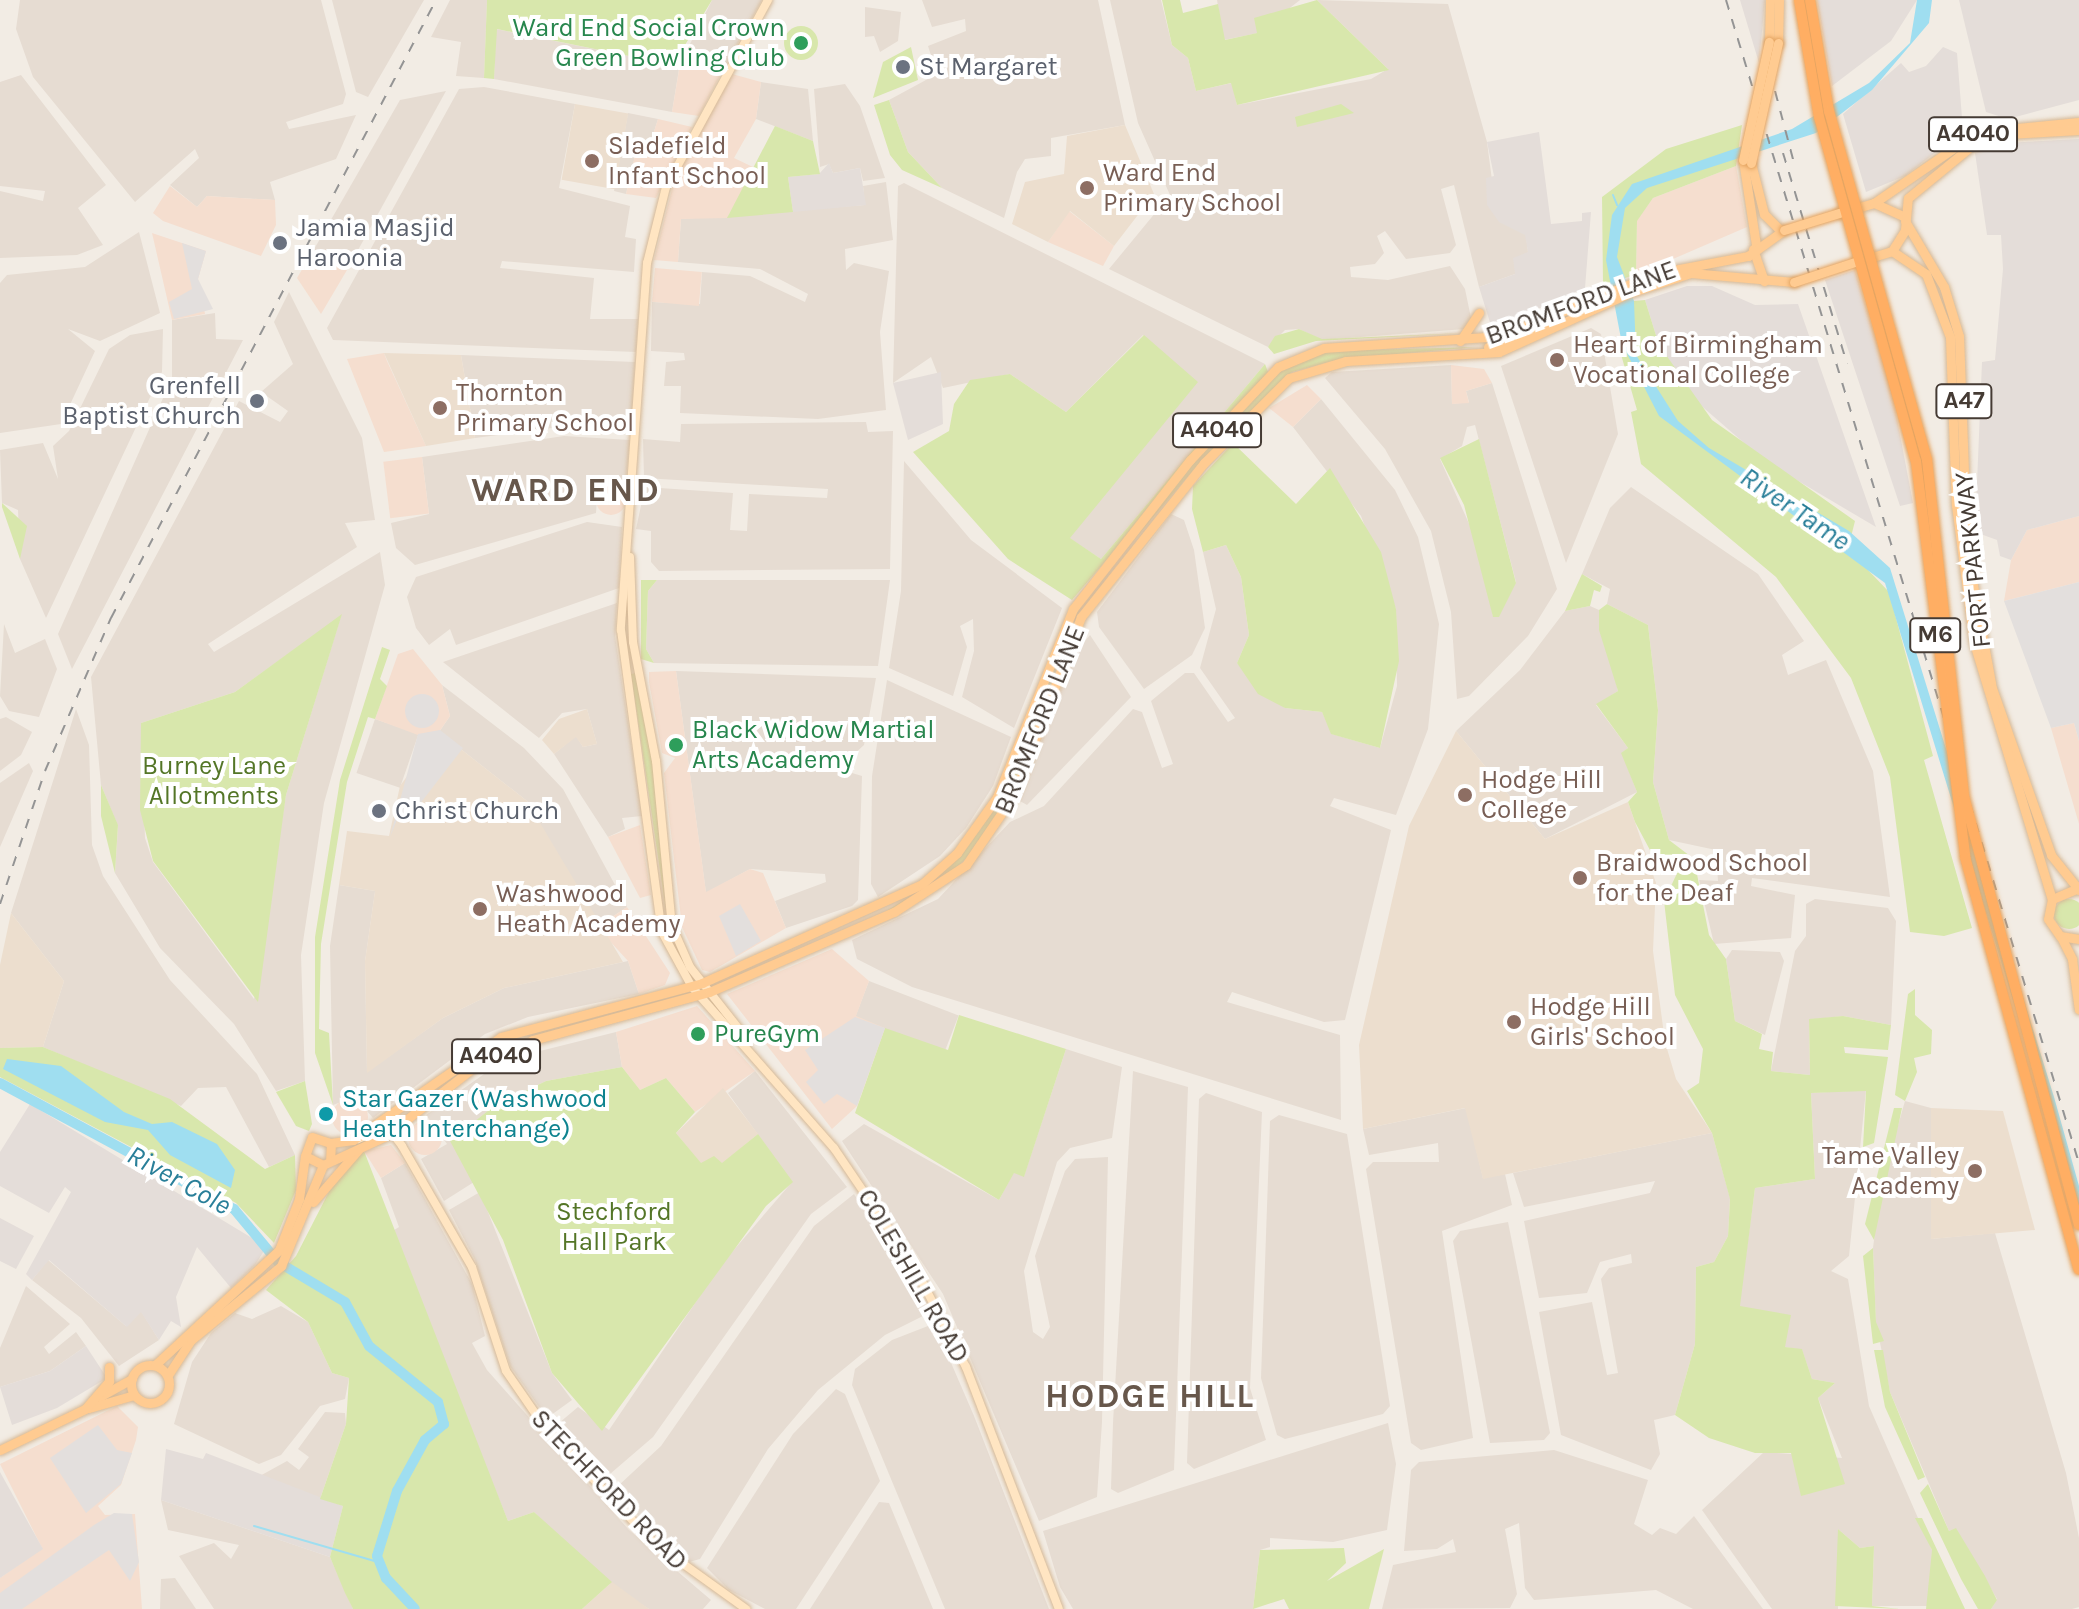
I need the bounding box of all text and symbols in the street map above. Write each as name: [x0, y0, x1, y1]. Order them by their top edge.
place label: Ward End Social Crown Green Bowling Club: [512, 12, 785, 74]
marker: Ward End Social Crown Green Bowling Club: [792, 34, 810, 52]
place label: St Margaret: [919, 51, 1058, 83]
marker: St Margaret: [894, 58, 912, 76]
road number: A4040: [1927, 114, 2019, 154]
place label: Sladefield Infant School: [608, 130, 766, 192]
marker: Sladefield Infant School: [583, 152, 601, 170]
place label: Ward End Primary School: [1103, 157, 1281, 218]
marker: Ward End Primary School: [1078, 179, 1096, 197]
place label: Jamia Masjid Haroonia: [296, 212, 455, 274]
marker: Jamia Masjid Haroonia: [271, 234, 289, 252]
street label: BROMFORD LANE: [1482, 254, 1680, 352]
place label: Heart of Birmingham Vocational College: [1573, 329, 1823, 390]
marker: Heart of Birmingham Vocational College: [1548, 351, 1566, 369]
place label: Grenfell Baptist Church: [62, 370, 241, 432]
place label: Thornton Primary School: [456, 377, 634, 438]
road number: A47: [1934, 381, 1994, 421]
marker: Grenfell Baptist Church: [248, 392, 266, 410]
marker: Thornton Primary School: [431, 399, 449, 417]
road number: A4040: [1171, 410, 1263, 450]
water label: River Tame: [1734, 460, 1856, 558]
district label: WARD END: [471, 471, 661, 511]
street label: FORT PARKWAY: [1948, 471, 1998, 649]
road number: M6: [1909, 615, 1961, 655]
street label: BROMFORD LANE: [988, 621, 1092, 819]
place label: Black Widow Martial Arts Academy: [692, 714, 934, 776]
marker: Black Widow Martial Arts Academy: [667, 736, 685, 754]
park label: Burney Lane Allotments: [142, 750, 286, 812]
place label: Hodge Hill College: [1481, 764, 1602, 826]
marker: Hodge Hill College: [1456, 786, 1474, 804]
place label: Christ Church: [395, 795, 559, 827]
marker: Christ Church: [370, 802, 388, 820]
place label: Braidwood School for the Deaf: [1596, 847, 1808, 908]
marker: Braidwood School for the Deaf: [1571, 869, 1589, 887]
place label: Washwood Heath Academy: [496, 878, 681, 940]
marker: Washwood Heath Academy: [471, 900, 489, 918]
place label: Hodge Hill Girls' School: [1530, 991, 1675, 1052]
marker: Hodge Hill Girls' School: [1505, 1013, 1523, 1031]
place label: PureGym: [714, 1018, 820, 1050]
marker: PureGym: [689, 1025, 707, 1043]
road number: A4040: [450, 1036, 542, 1076]
place label: Star Gazer (Washwood Heath Interchange): [342, 1083, 608, 1144]
marker: Star Gazer (Washwood Heath Interchange): [317, 1105, 335, 1123]
water label: River Cole: [121, 1138, 237, 1222]
place label: Tame Valley Academy: [1822, 1140, 1959, 1202]
marker: Tame Valley Academy: [1966, 1162, 1984, 1180]
street label: COLESHILL ROAD: [851, 1184, 975, 1368]
park label: Stechford Hall Park: [556, 1196, 672, 1258]
district label: HODGE HILL: [1045, 1377, 1255, 1417]
street label: STECHFORD ROAD: [524, 1403, 694, 1577]

